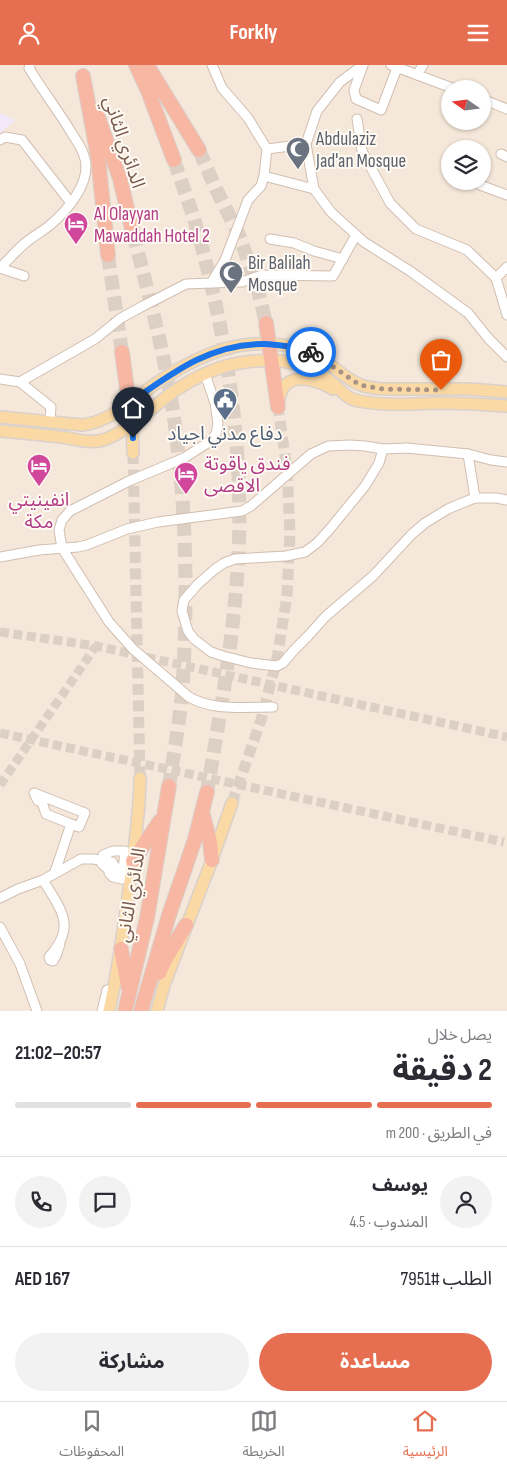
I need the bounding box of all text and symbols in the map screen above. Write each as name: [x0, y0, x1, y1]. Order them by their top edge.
icon: person: [15, 19, 43, 47]
text: Forkly: [230, 19, 278, 46]
icon: menu: [464, 19, 492, 47]
north arrow: [441, 80, 491, 130]
map controls: [441, 80, 491, 190]
street label: الدائري الثاني: [96, 94, 149, 192]
place label: Abdulaziz Jad'an Mosque: [315, 128, 406, 173]
mosque icon: Abdulaziz Jad'an Mosque: [285, 136, 311, 170]
button: layers: [441, 140, 491, 190]
place label: Al Olayyan Mawaddah Hotel 2: [93, 203, 210, 248]
hotel icon: Al Olayyan Mawaddah Hotel 2: [63, 211, 89, 245]
place label: Bir Balilah Mosque: [248, 252, 311, 297]
mosque icon: Bir Balilah Mosque: [218, 260, 244, 294]
courier: [286, 327, 336, 377]
icon: bike: [297, 338, 325, 366]
pin: [420, 339, 462, 390]
icon: bag: [427, 346, 455, 374]
pin: [112, 387, 154, 438]
public building icon: دفاع مدني اجياد: [212, 387, 238, 421]
icon: home: [119, 394, 147, 422]
place label: دفاع مدني اجياد: [167, 423, 283, 448]
hotel icon: انفينيتي مكة: [26, 453, 52, 487]
place label: فندق ياقوتة الاقصى: [204, 453, 290, 498]
hotel icon: فندق ياقوتة الاقصى: [173, 461, 199, 495]
place label: انفينيتي مكة: [9, 489, 69, 534]
street label: الدائري الثاني: [112, 846, 153, 945]
text: يصل خلال: [428, 1026, 492, 1045]
text: 20:57–21:02: [15, 1042, 101, 1065]
text: 2 دقيقة: [392, 1051, 492, 1090]
text: في الطريق · 200 m: [386, 1124, 492, 1143]
text: يوسف: [372, 1174, 428, 1197]
button: phone: [15, 1176, 67, 1228]
button: chat: [79, 1176, 131, 1228]
button: person: [440, 1176, 492, 1228]
text: المندوب · 4.5: [349, 1213, 428, 1232]
text: AED 167: [15, 1268, 70, 1291]
text: الطلب #7951: [401, 1268, 492, 1291]
button: مشاركة: [15, 1333, 249, 1391]
button: مساعدة: [259, 1333, 492, 1391]
tab: المحفوظات: [59, 1407, 124, 1466]
tab: الخريطة: [243, 1407, 284, 1466]
tab: الرئيسية: [403, 1407, 448, 1466]

